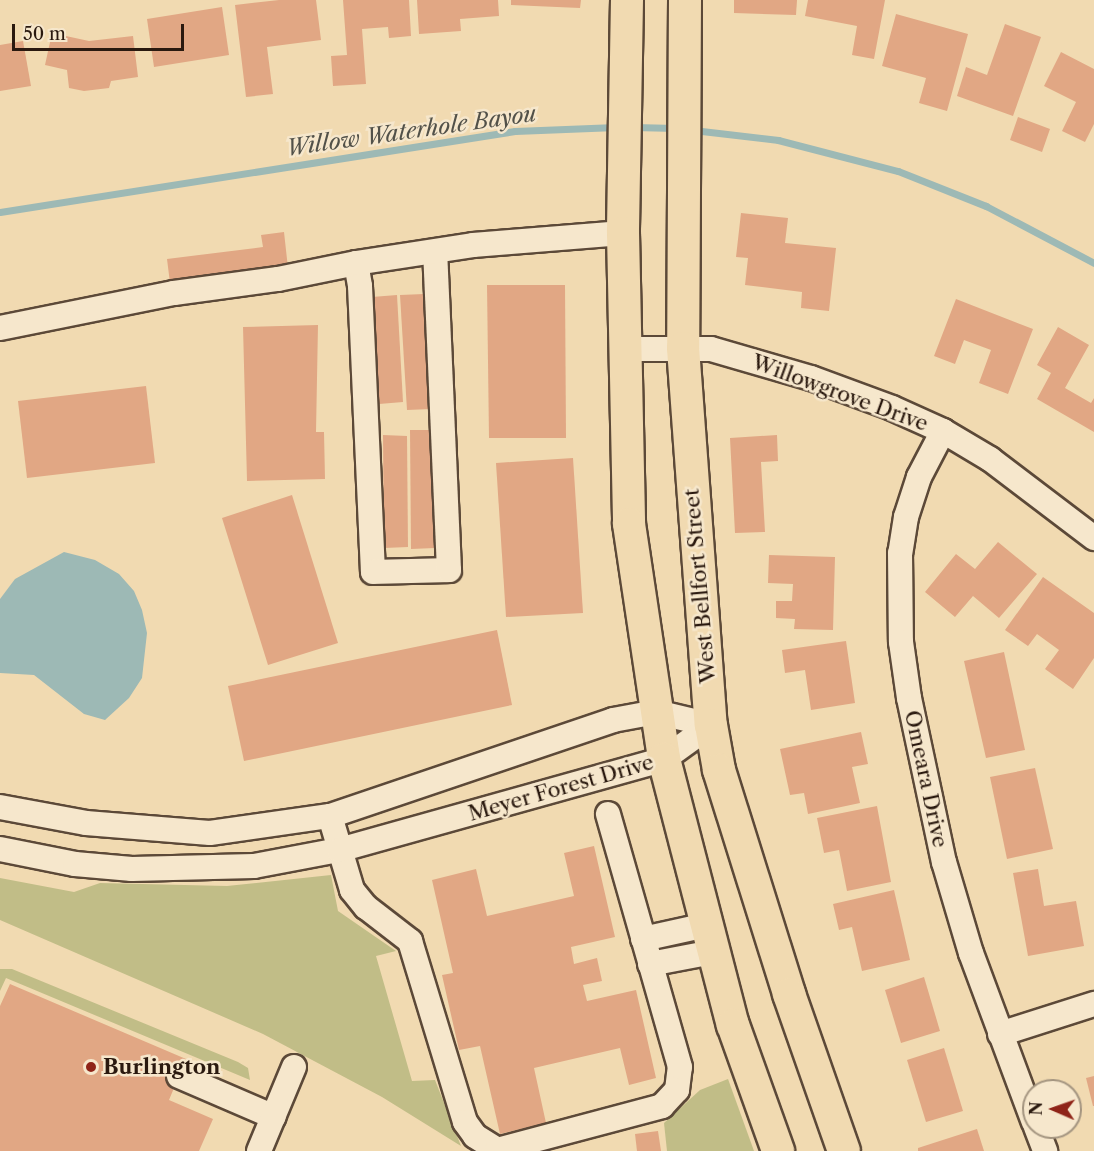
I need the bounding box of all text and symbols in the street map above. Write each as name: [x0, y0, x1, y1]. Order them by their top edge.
scale bar: [15, 12, 188, 50]
text: 50 m: [23, 23, 66, 45]
water label: Willow Waterhole Bayou: [284, 100, 538, 162]
street label: Willowgrove Drive: [748, 349, 932, 437]
street label: West Bellfort Street: [679, 488, 721, 684]
street label: Omeara Drive: [899, 708, 953, 850]
street label: Meyer Forest Drive: [465, 749, 657, 827]
place label: Burlington: [103, 1054, 220, 1080]
marker: Burlington: [84, 1060, 98, 1074]
north arrow: [1022, 1079, 1082, 1139]
text: N: [1026, 1101, 1046, 1116]

